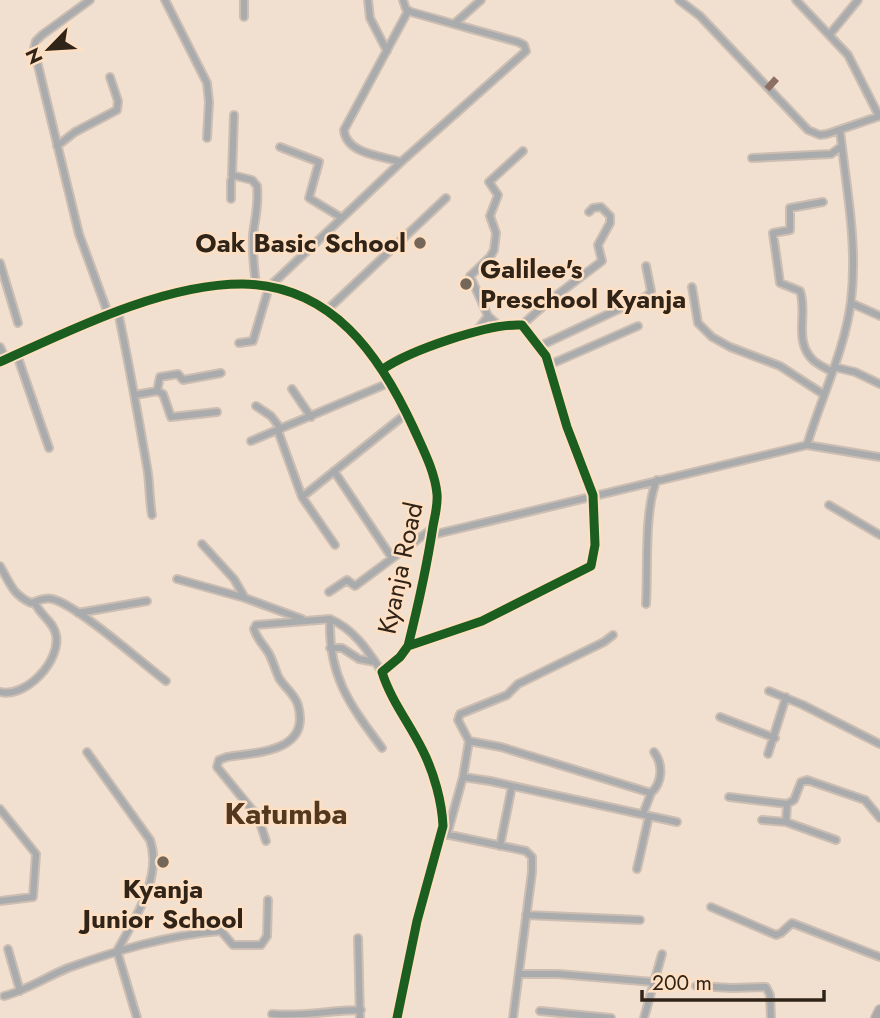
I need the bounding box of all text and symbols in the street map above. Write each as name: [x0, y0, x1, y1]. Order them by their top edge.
north arrow: [14, 14, 84, 84]
text: N: [19, 43, 49, 69]
place label: Oak Basic School: [195, 224, 406, 262]
marker: Oak Basic School: [412, 235, 428, 251]
place label: Galilee's Preschool Kyanja: [480, 250, 686, 318]
marker: Galilee's Preschool Kyanja: [458, 276, 474, 292]
street label: Kyanja Road: [367, 499, 433, 637]
district label: Katumba: [224, 792, 348, 835]
marker: Kyanja Junior School: [155, 854, 171, 870]
place label: Kyanja Junior School: [77, 870, 244, 938]
scale bar: [642, 958, 824, 1002]
text: 200 m: [652, 968, 712, 998]

